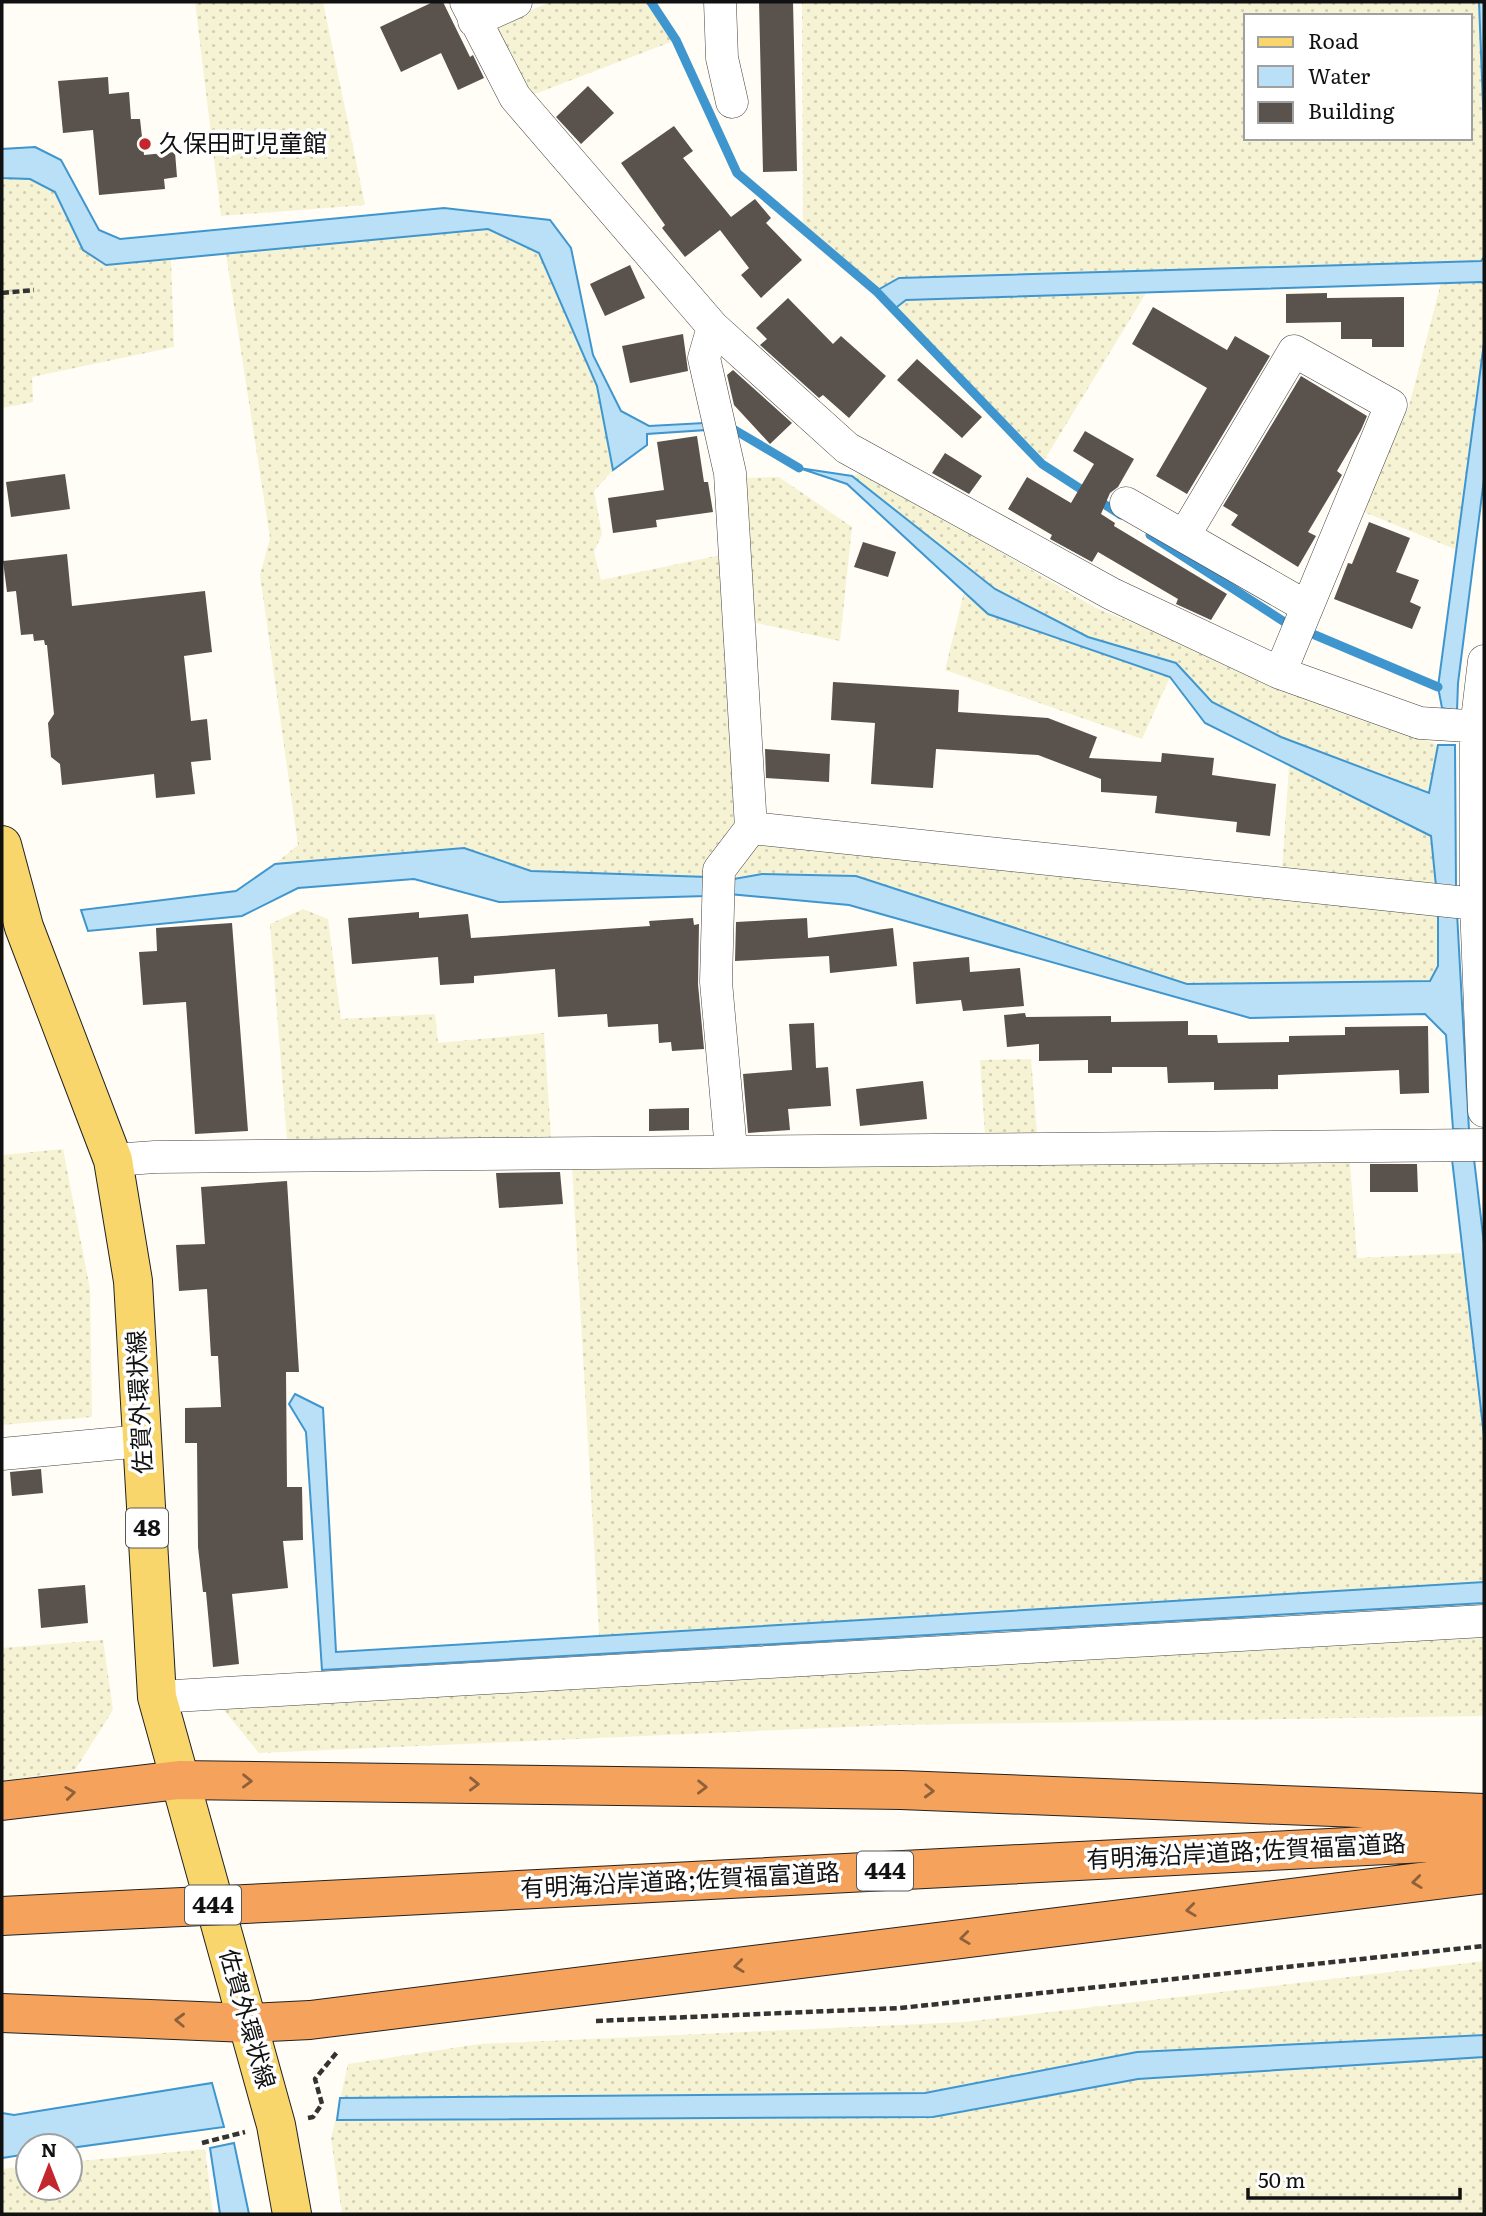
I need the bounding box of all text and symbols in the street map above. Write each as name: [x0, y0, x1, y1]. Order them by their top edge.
legend: [1244, 14, 1472, 140]
text: Road: [1308, 24, 1359, 55]
text: Water: [1308, 59, 1370, 90]
text: Building: [1308, 94, 1395, 125]
place label: 久保田町児童館: [159, 124, 327, 159]
marker: 久保田町児童館: [137, 136, 153, 152]
street label: 佐賀外環状線: [116, 1329, 159, 1475]
road number: 48: [126, 1508, 168, 1548]
one-way arrow: [242, 1773, 253, 1789]
one-way arrow: [470, 1776, 480, 1792]
one-way arrow: [697, 1779, 708, 1795]
one-way arrow: [924, 1784, 935, 1799]
one-way arrow: [64, 1785, 75, 1800]
street label: 有明海沿岸道路;佐賀福富道路: [1085, 1824, 1407, 1875]
road number: 444: [857, 1852, 913, 1890]
street label: 有明海沿岸道路;佐賀福富道路: [519, 1853, 841, 1904]
one-way arrow: [1411, 1875, 1422, 1890]
road number: 444: [185, 1886, 241, 1924]
one-way arrow: [1185, 1903, 1197, 1918]
one-way arrow: [959, 1931, 971, 1946]
street label: 佐賀外環状線: [213, 1944, 286, 2092]
one-way arrow: [733, 1959, 745, 1974]
one-way arrow: [174, 2013, 185, 2028]
north arrow: [14, 2132, 84, 2202]
text: N: [41, 2135, 57, 2163]
scale bar: [1248, 2156, 1460, 2200]
text: 50 m: [1258, 2163, 1305, 2194]

